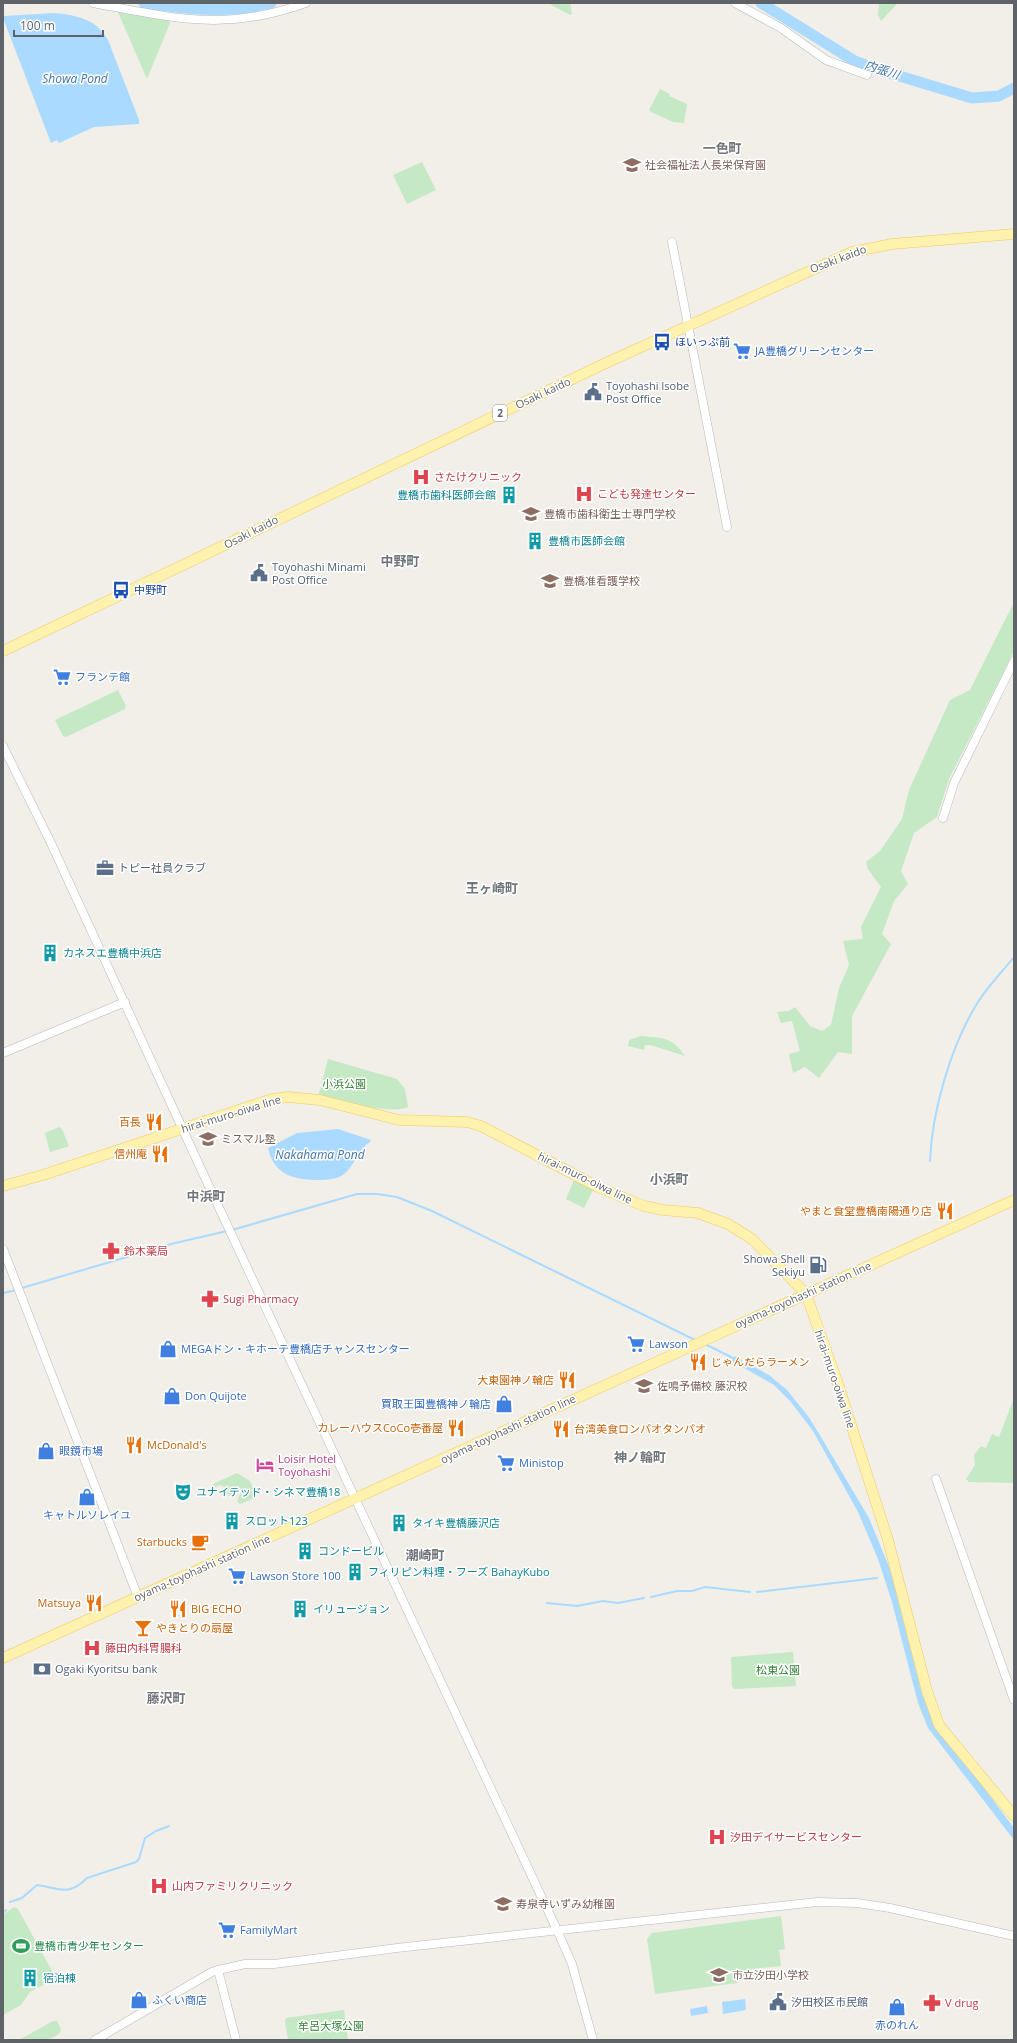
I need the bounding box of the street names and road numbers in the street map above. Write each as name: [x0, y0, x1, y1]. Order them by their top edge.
street label: Osaki kaido: [807, 241, 869, 276]
street label: Osaki kaido: [513, 373, 573, 412]
road number: 2: [493, 405, 507, 421]
street label: Osaki kaido: [221, 511, 281, 552]
street label: hirai-muro-oiwa line: [179, 1091, 282, 1136]
street label: hirai-muro-oiwa line: [535, 1148, 635, 1207]
street label: oyama-toyohashi station line: [732, 1258, 873, 1331]
street label: hirai-muro-oiwa line: [812, 1328, 859, 1430]
street label: oyama-toyohashi station line: [438, 1390, 578, 1467]
street label: oyama-toyohashi station line: [131, 1531, 272, 1604]

